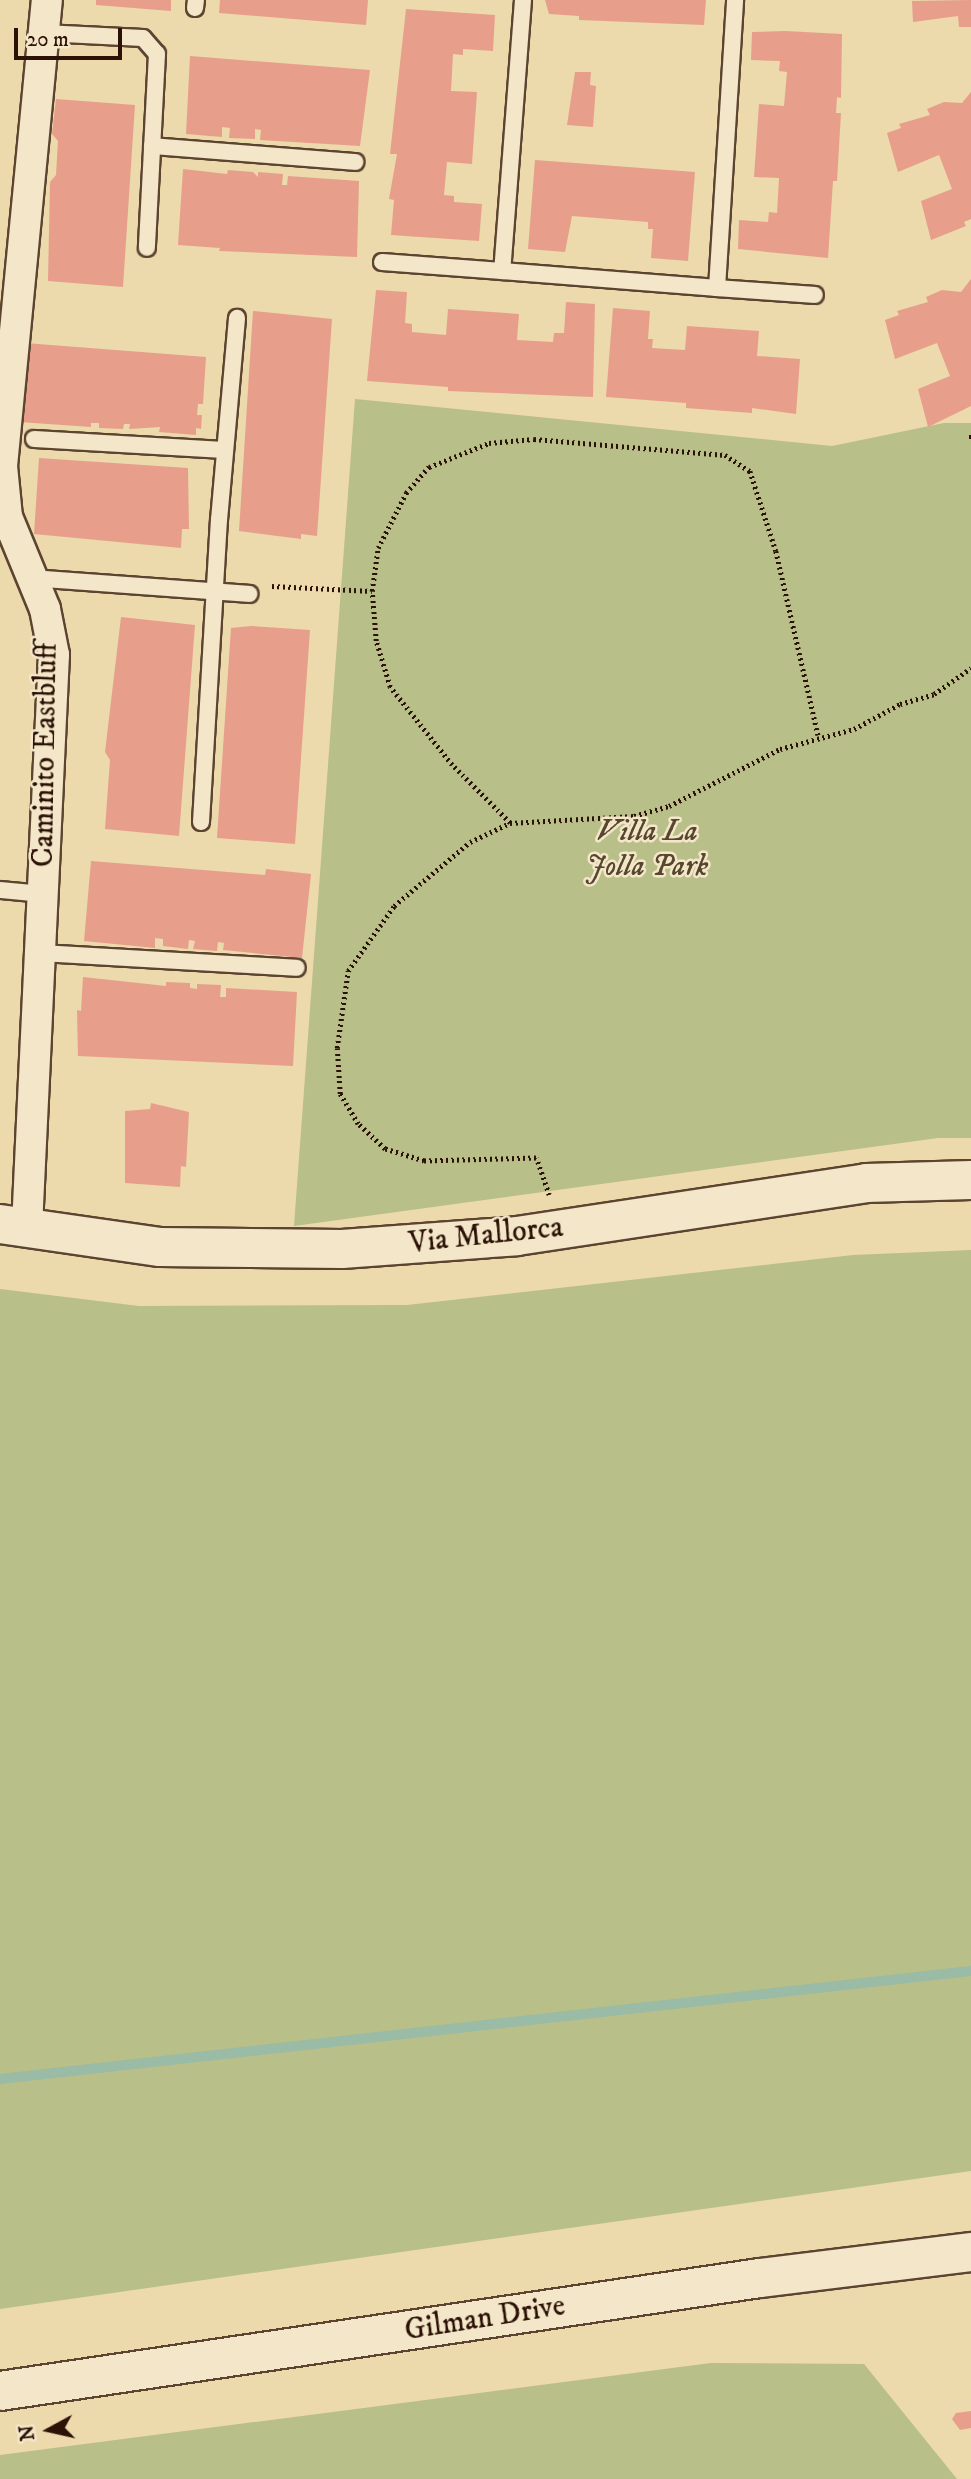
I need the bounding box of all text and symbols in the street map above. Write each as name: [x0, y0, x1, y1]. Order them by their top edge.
scale bar: [18, 14, 126, 58]
text: 20 m: [27, 27, 69, 53]
street label: Caminito Eastbluff: [26, 642, 66, 868]
park label: Villa La Jolla Park: [586, 814, 708, 884]
street label: Via Mallorca: [407, 1210, 565, 1262]
street label: Gilman Drive: [402, 2289, 568, 2349]
north arrow: [14, 2395, 84, 2465]
text: N: [15, 2424, 40, 2442]

